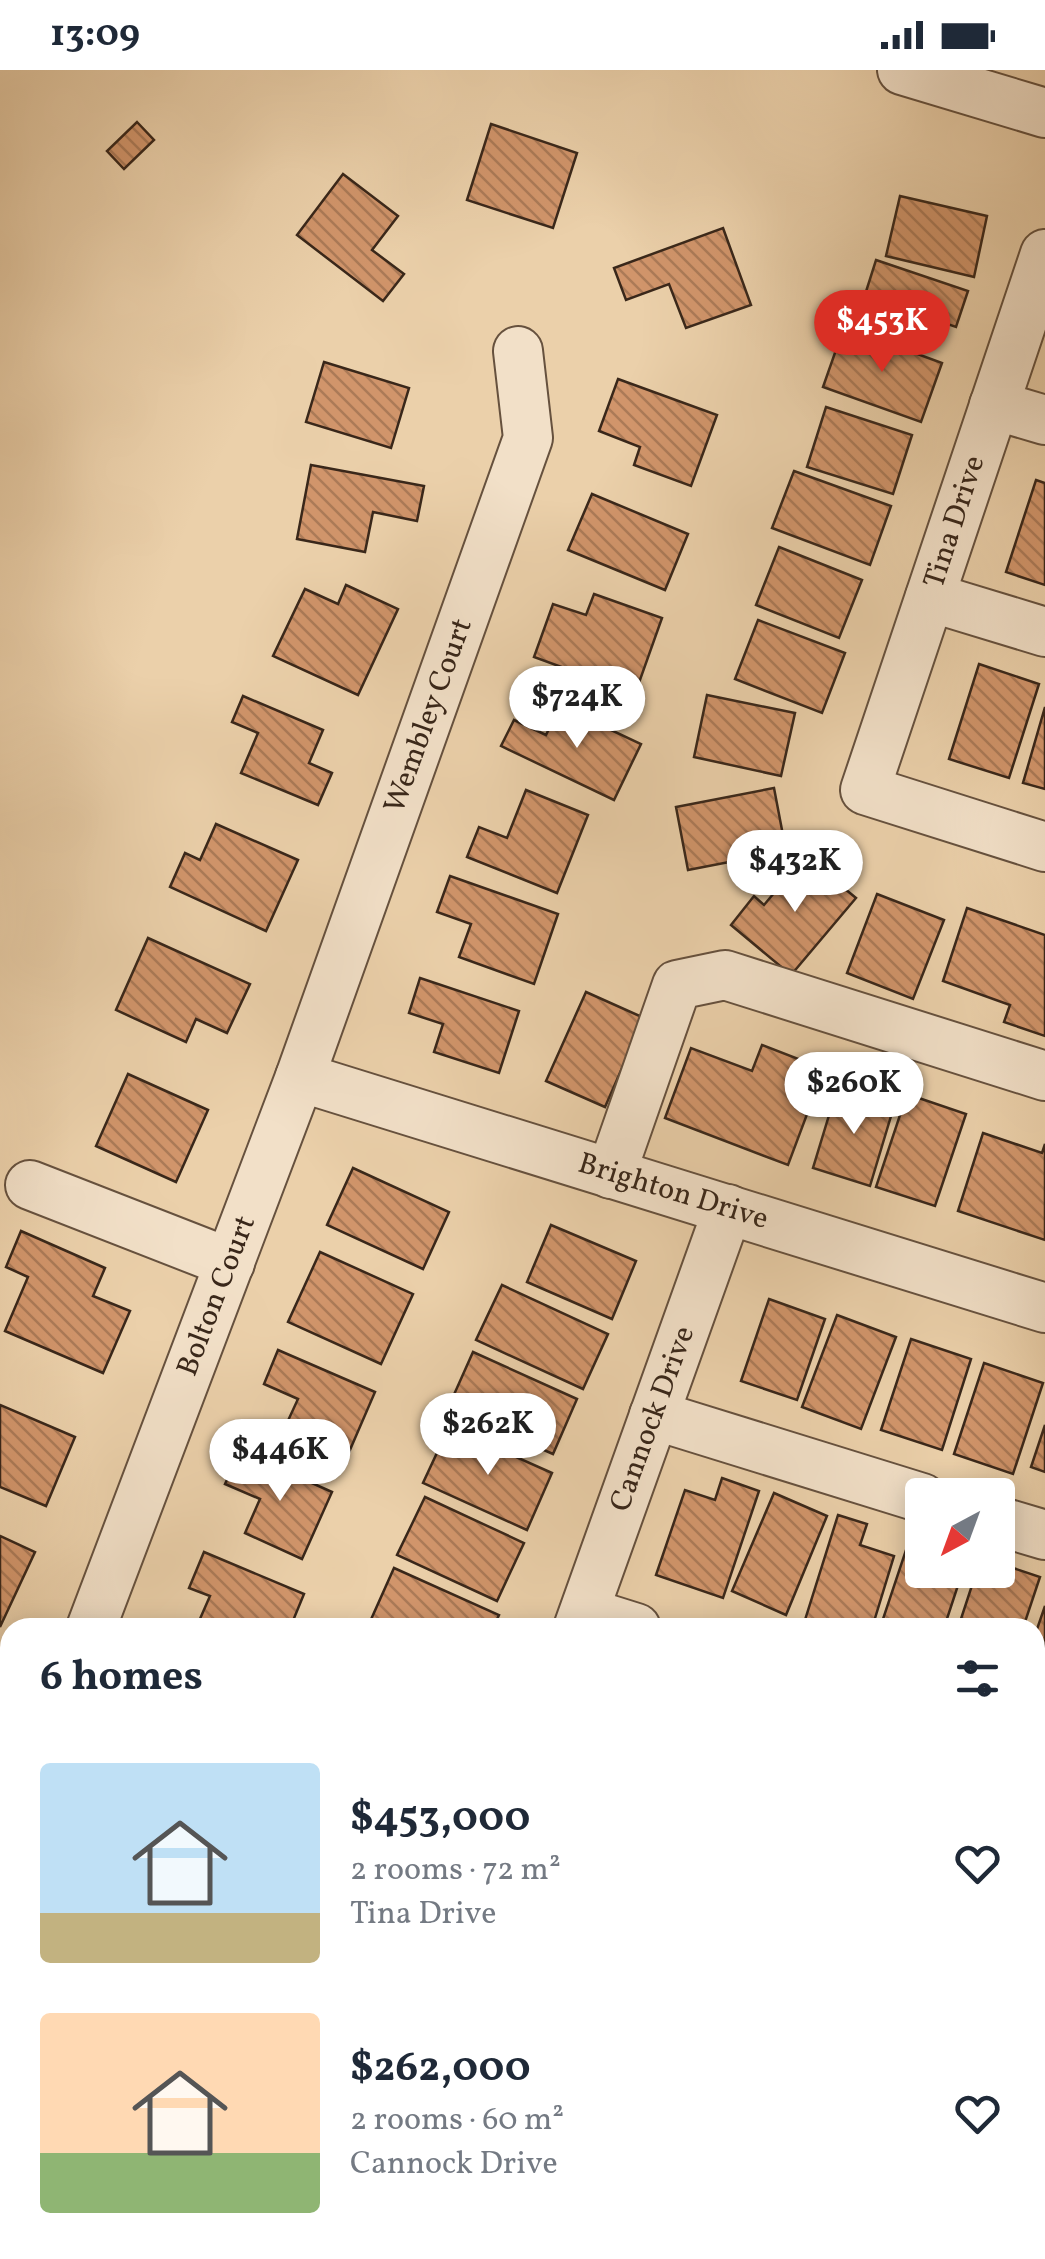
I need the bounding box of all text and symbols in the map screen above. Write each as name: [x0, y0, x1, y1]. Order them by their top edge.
text: 13:09: [50, 9, 140, 62]
pin: $453K: [812, 290, 952, 375]
text: $453K: [836, 300, 928, 344]
street label: Tina Drive: [914, 450, 996, 594]
street label: Wembley Court: [374, 613, 484, 819]
pin: $724K: [507, 666, 647, 751]
text: $724K: [531, 676, 623, 720]
pin: $432K: [725, 830, 865, 915]
text: $432K: [749, 840, 841, 884]
pin: $260K: [784, 1052, 924, 1137]
text: $260K: [807, 1062, 901, 1106]
street label: Brighton Drive: [573, 1143, 773, 1241]
street label: Bolton Court: [167, 1210, 267, 1382]
street label: Cannock Drive: [600, 1320, 706, 1518]
pin: $262K: [418, 1393, 558, 1478]
text: $262K: [442, 1403, 534, 1447]
pin: $446K: [210, 1419, 350, 1504]
text: $446K: [231, 1429, 329, 1473]
north arrow: [905, 1478, 1015, 1588]
map controls: [905, 1478, 1015, 1588]
text: 6 homes: [40, 1649, 203, 1708]
icon: filters: [950, 1651, 1005, 1706]
text: $453,000: [350, 1790, 530, 1849]
icon: home: [120, 1803, 240, 1923]
icon: heart: [950, 1836, 1005, 1891]
text: 2 rooms · 72 m²: [350, 1849, 561, 1893]
text: Tina Drive: [350, 1893, 496, 1937]
text: $262,000: [350, 2040, 531, 2099]
icon: home: [120, 2053, 240, 2173]
icon: heart: [950, 2086, 1005, 2141]
text: 2 rooms · 60 m²: [350, 2099, 564, 2143]
text: Cannock Drive: [350, 2143, 558, 2187]

